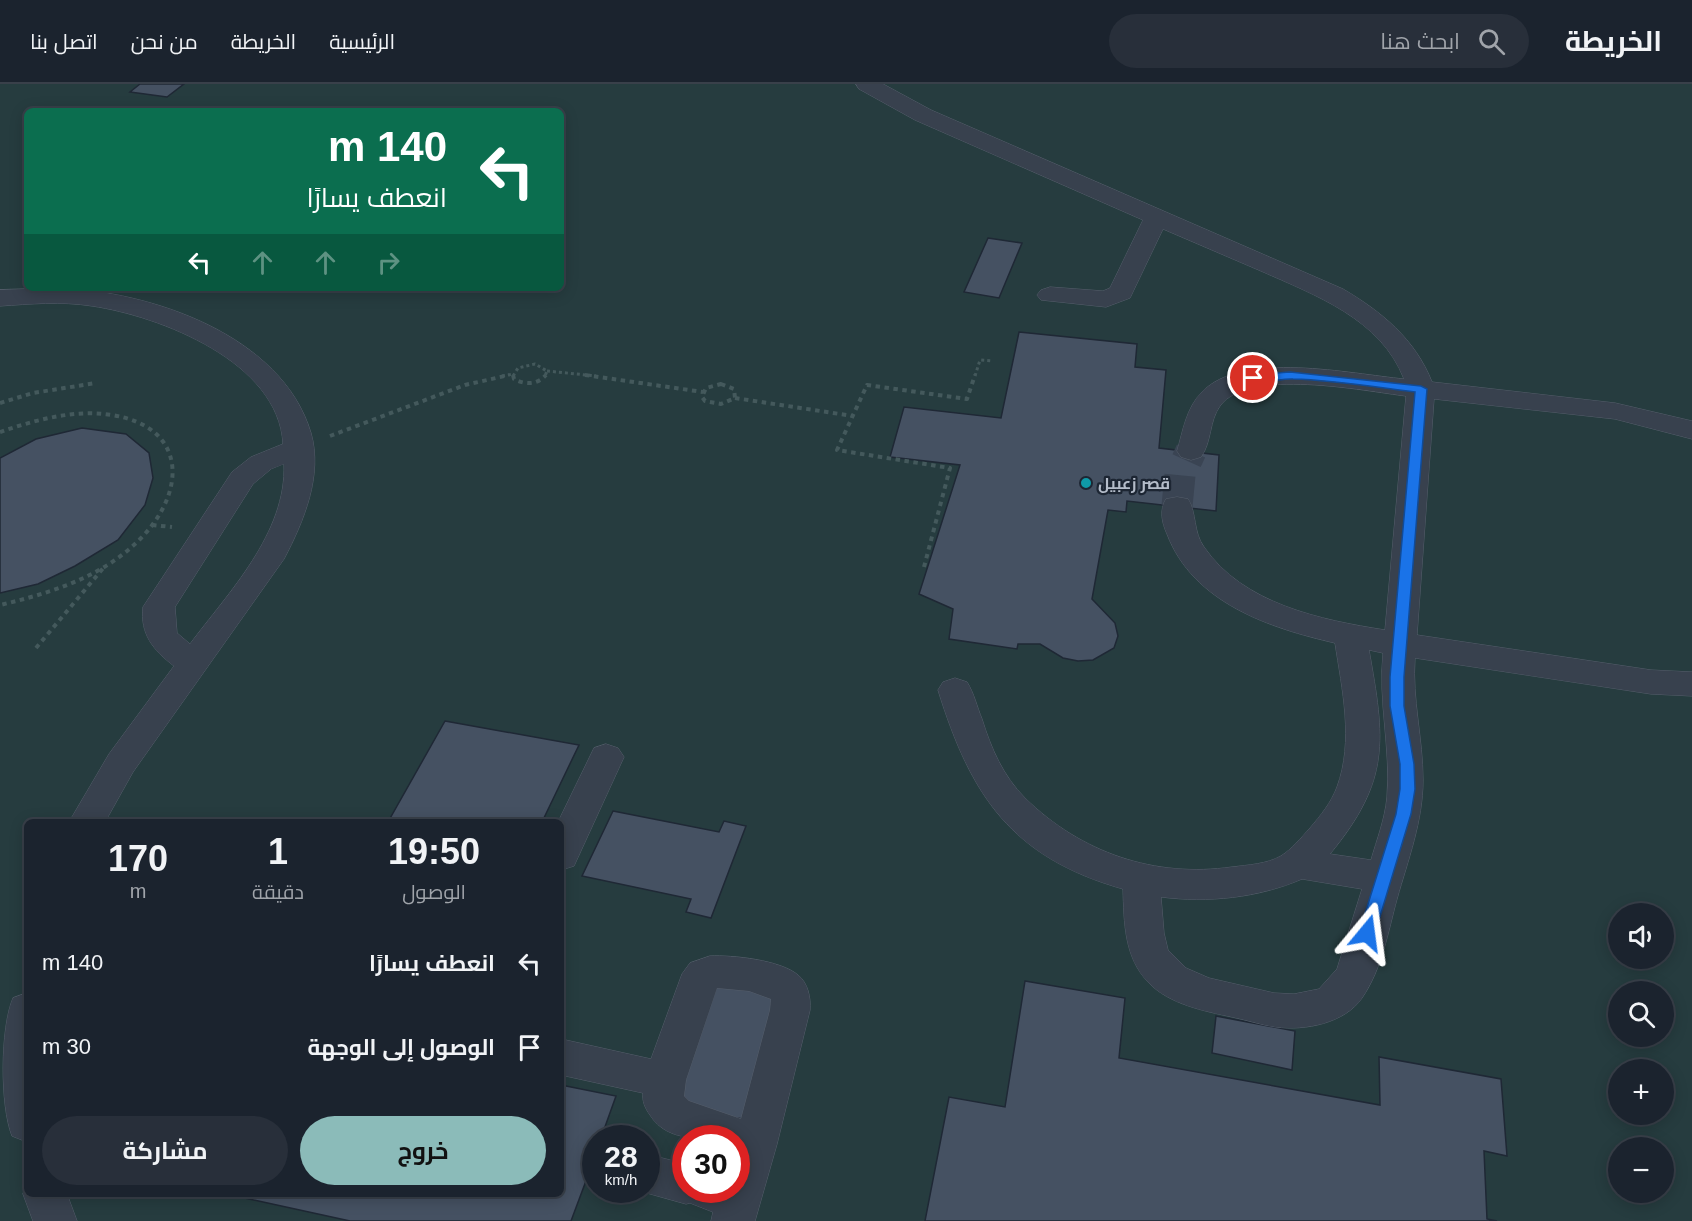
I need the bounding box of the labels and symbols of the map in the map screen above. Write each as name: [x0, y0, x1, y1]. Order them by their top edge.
pin: [1227, 352, 1278, 403]
place label: قصر زعبيل: [1098, 475, 1170, 493]
marker: قصر زعبيل: [1079, 476, 1093, 490]
position arrow: [1335, 901, 1399, 965]
speed limit sign: 30: [672, 1125, 750, 1203]

